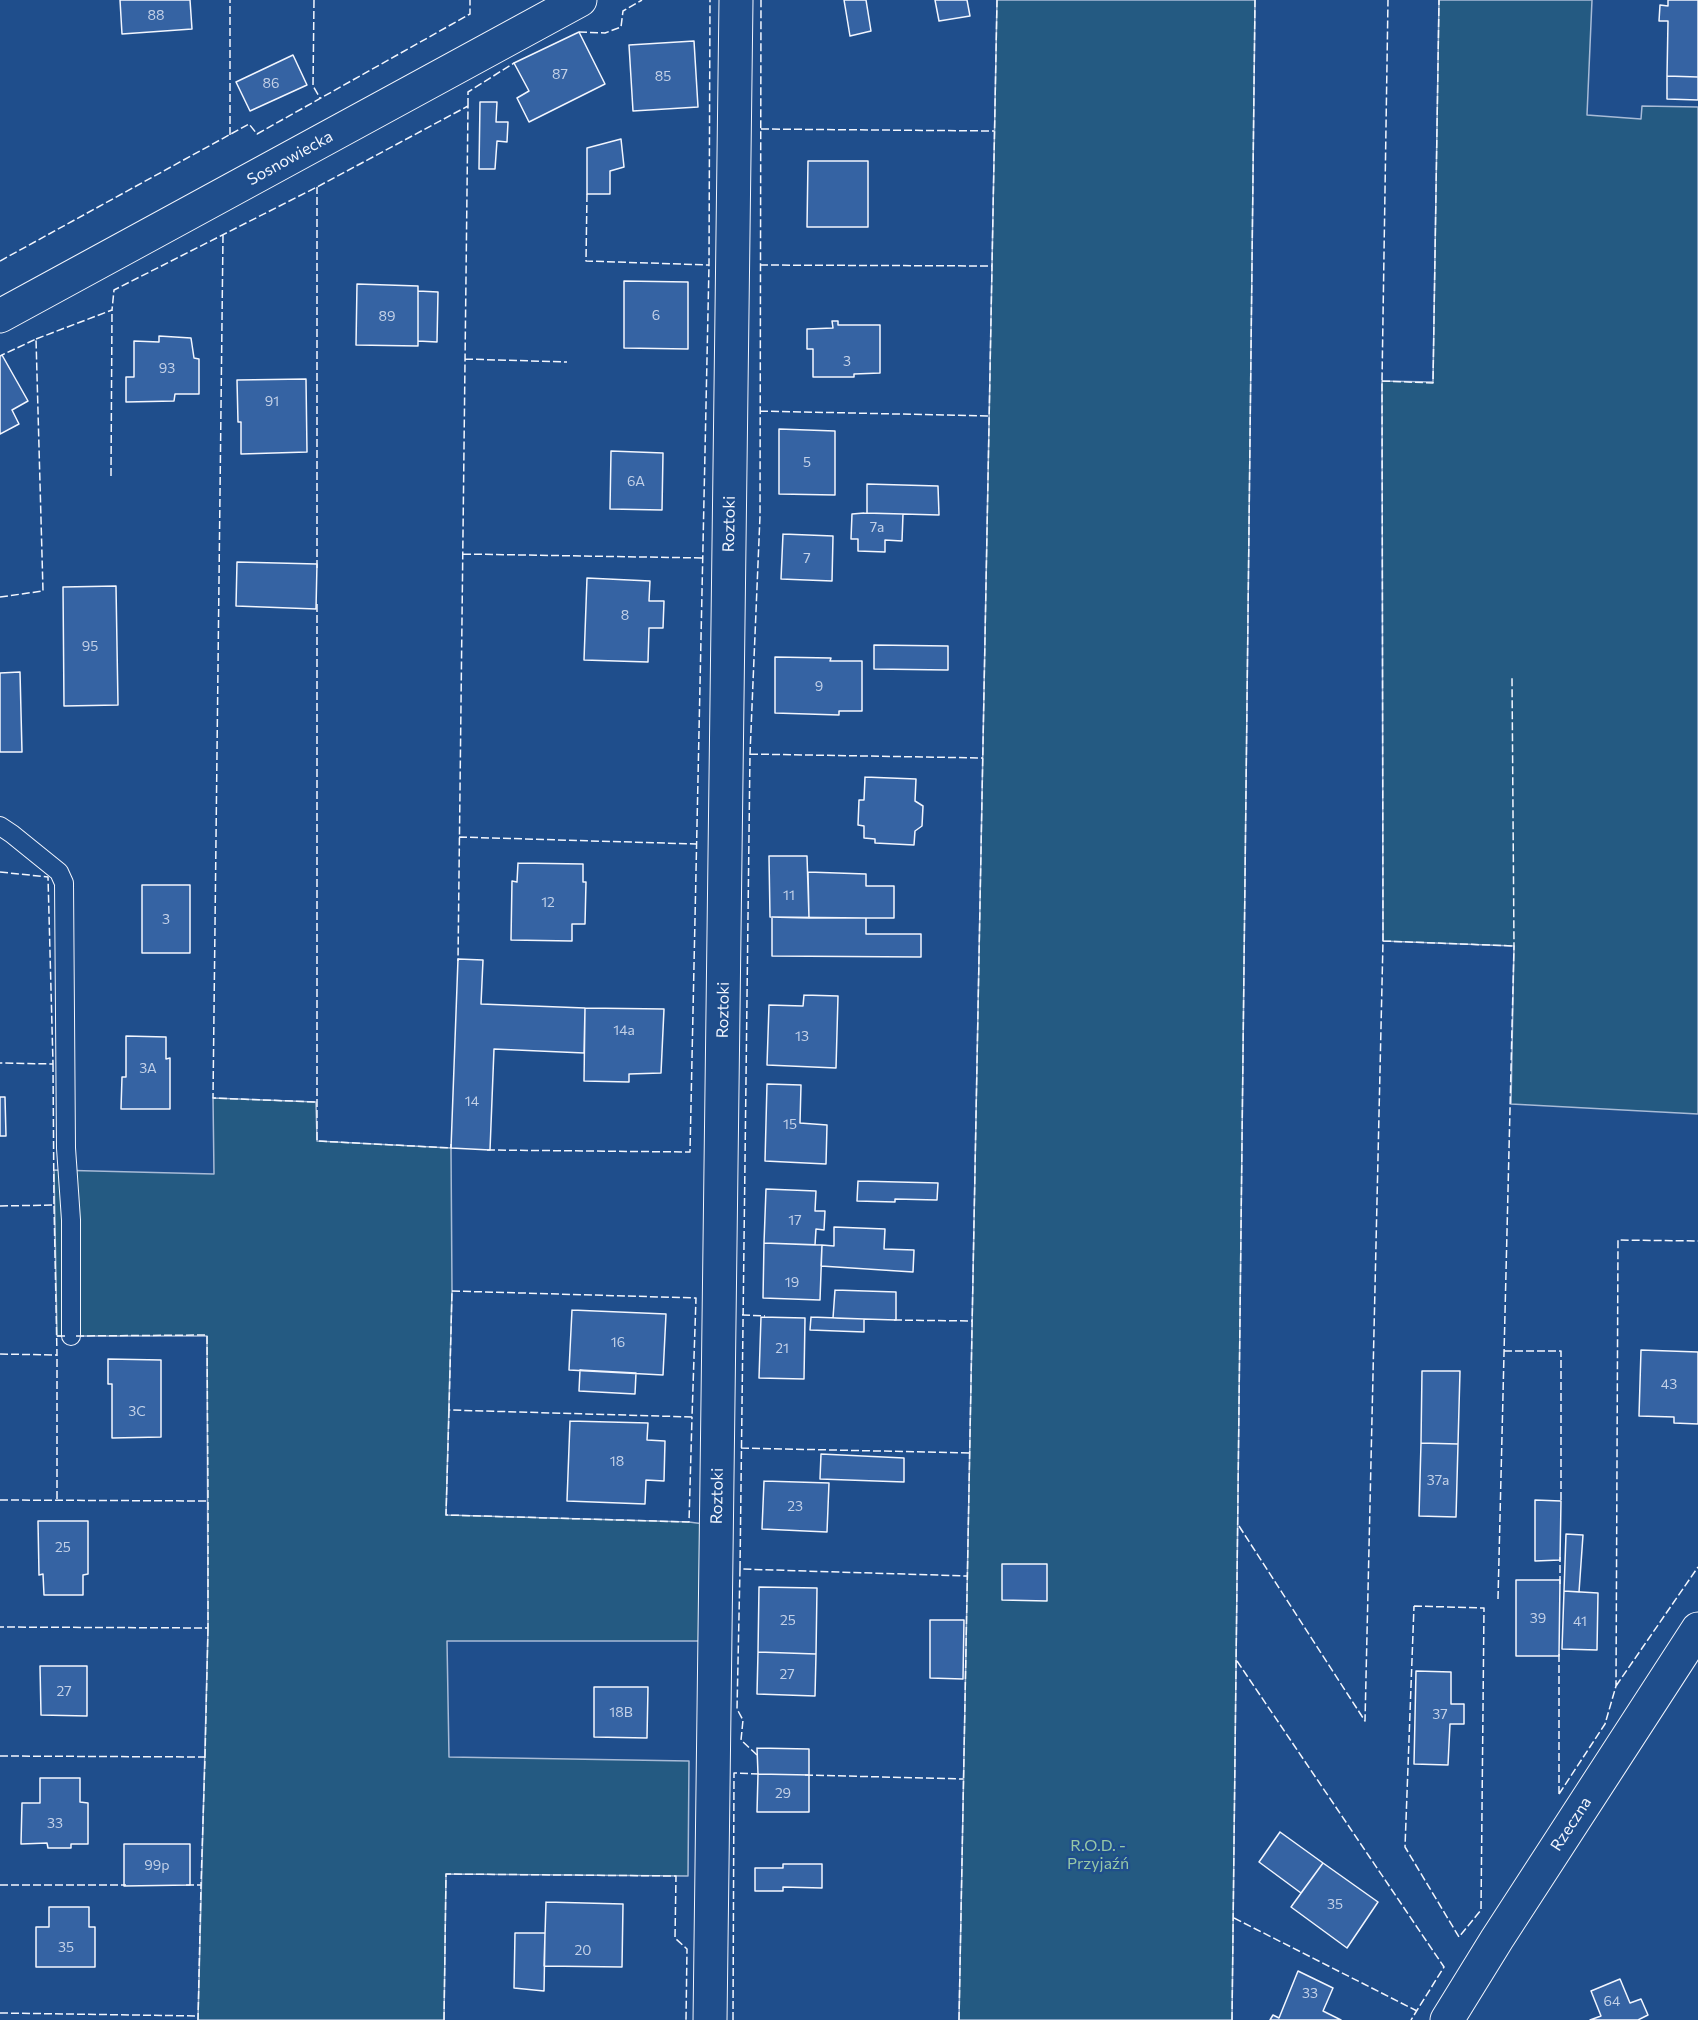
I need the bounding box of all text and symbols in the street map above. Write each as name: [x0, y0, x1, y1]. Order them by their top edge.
house number: 88: [148, 7, 164, 23]
house number: 87: [552, 66, 568, 82]
house number: 85: [655, 68, 671, 84]
house number: 86: [263, 75, 279, 91]
street label: Sosnowiecka: [244, 127, 336, 189]
house number: 6: [652, 307, 660, 323]
house number: 89: [379, 308, 395, 324]
house number: 3: [843, 353, 851, 369]
house number: 93: [159, 360, 175, 376]
house number: 91: [265, 393, 279, 409]
house number: 5: [803, 454, 811, 470]
house number: 6A: [627, 473, 645, 489]
street label: Roztoki: [719, 496, 739, 552]
house number: 7a: [870, 519, 884, 535]
house number: 7: [803, 550, 811, 566]
house number: 8: [621, 607, 629, 623]
house number: 95: [82, 638, 98, 654]
house number: 9: [815, 678, 823, 694]
house number: 11: [783, 887, 795, 903]
house number: 12: [541, 894, 555, 910]
house number: 3: [162, 911, 170, 927]
street label: Roztoki: [713, 982, 733, 1038]
house number: 14a: [613, 1022, 635, 1038]
house number: 13: [795, 1028, 809, 1044]
house number: 3A: [139, 1060, 157, 1076]
house number: 14: [465, 1093, 479, 1109]
house number: 15: [783, 1116, 797, 1132]
house number: 17: [788, 1212, 802, 1228]
house number: 19: [785, 1274, 799, 1290]
house number: 16: [611, 1334, 625, 1350]
house number: 21: [775, 1340, 789, 1356]
house number: 43: [1661, 1376, 1677, 1392]
house number: 3C: [128, 1403, 146, 1419]
house number: 18: [610, 1453, 624, 1469]
street label: Roztoki: [707, 1468, 727, 1524]
house number: 37a: [1427, 1472, 1449, 1488]
house number: 23: [787, 1498, 803, 1514]
house number: 25: [55, 1539, 71, 1555]
house number: 39: [1530, 1610, 1546, 1626]
house number: 25: [780, 1612, 796, 1628]
house number: 41: [1573, 1613, 1587, 1629]
house number: 27: [779, 1666, 795, 1682]
house number: 27: [56, 1683, 72, 1699]
house number: 18B: [609, 1704, 633, 1720]
house number: 37: [1432, 1706, 1448, 1722]
house number: 29: [775, 1785, 791, 1801]
street label: Rzeczna: [1546, 1793, 1596, 1855]
house number: 33: [47, 1815, 63, 1831]
park label: R.O.D. - Przyjaźń: [1067, 1836, 1129, 1874]
house number: 99p: [144, 1857, 170, 1873]
house number: 35: [1327, 1896, 1343, 1912]
house number: 35: [58, 1939, 74, 1955]
house number: 20: [575, 1942, 591, 1958]
house number: 33: [1302, 1985, 1318, 2001]
house number: 64: [1604, 1993, 1620, 2009]

